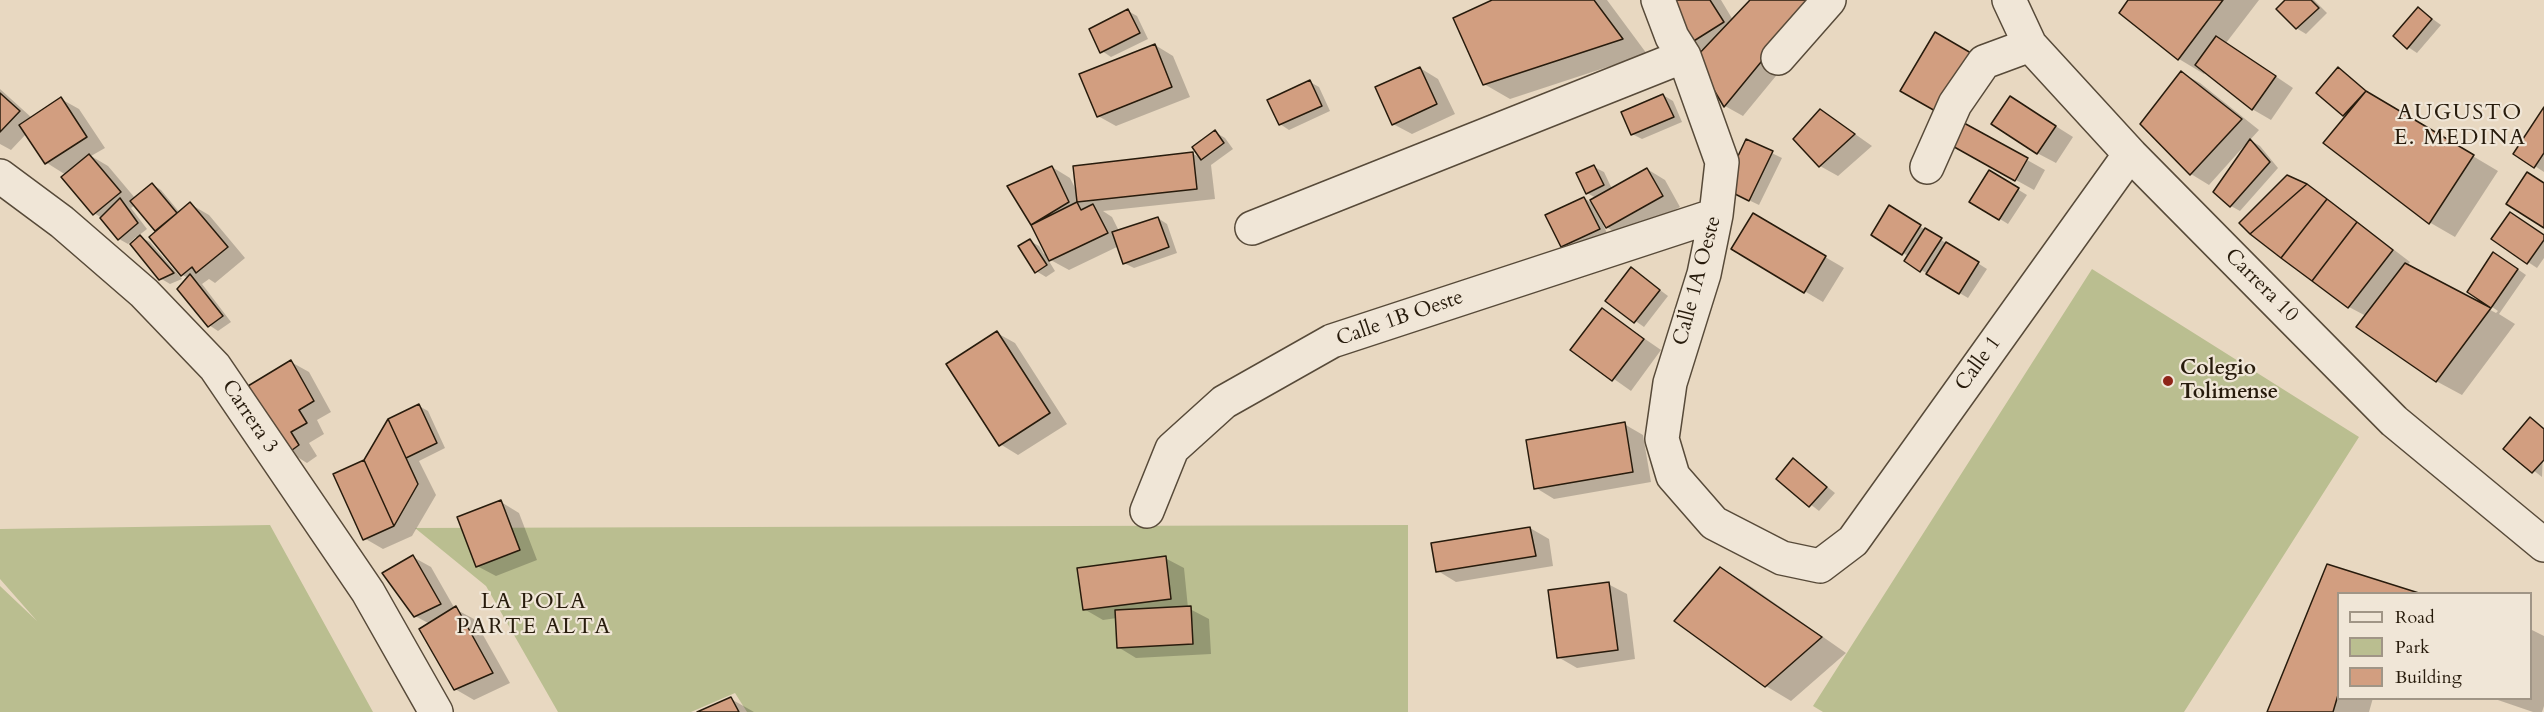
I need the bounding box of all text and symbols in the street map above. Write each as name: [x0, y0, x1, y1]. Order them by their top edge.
district label: AUGUSTO E. MEDINA: [2394, 101, 2526, 152]
street label: Calle 1A Oeste: [1669, 213, 1727, 349]
street label: Carrera 10: [2219, 244, 2303, 328]
street label: Calle 1B Oeste: [1333, 286, 1467, 352]
street label: Calle 1: [1951, 332, 2007, 396]
place label: Colegio Tolimense: [2180, 356, 2278, 406]
marker: Colegio Tolimense: [2161, 374, 2175, 388]
street label: Carrera 3: [215, 376, 283, 458]
district label: LA POLA PARTE ALTA: [456, 590, 612, 642]
legend: [2337, 592, 2532, 700]
text: Road: [2395, 605, 2435, 630]
text: Park: [2395, 635, 2430, 660]
text: Building: [2395, 665, 2462, 690]

